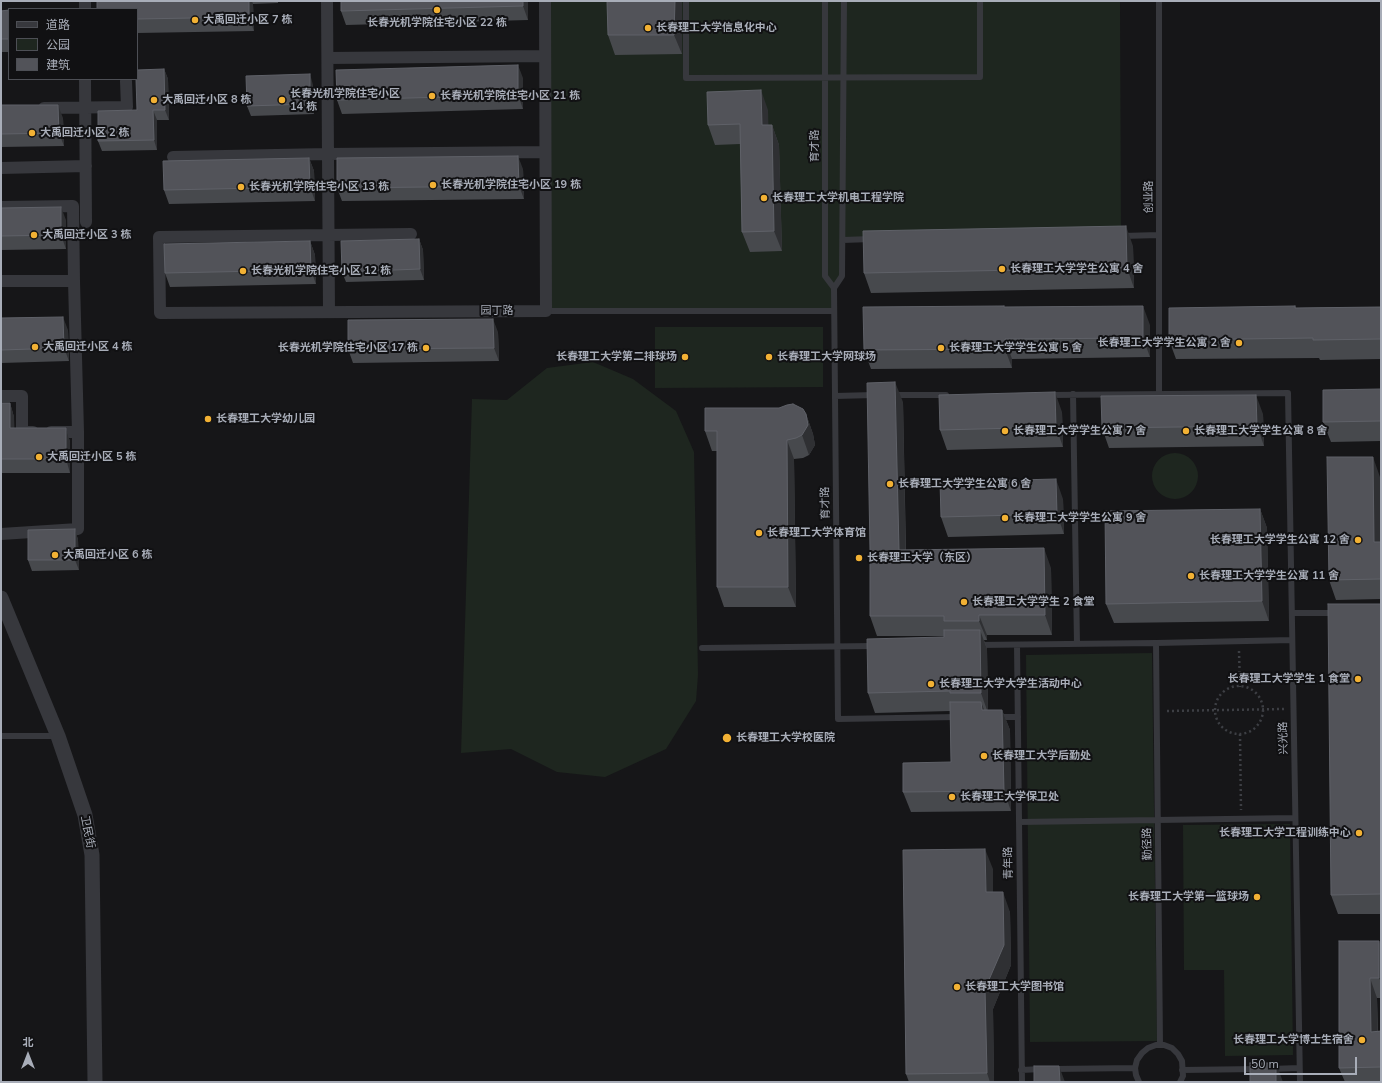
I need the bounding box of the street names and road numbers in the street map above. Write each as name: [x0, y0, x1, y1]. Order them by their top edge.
street label: 育才路: [808, 130, 822, 162]
street label: 创业路: [1142, 181, 1156, 213]
street label: 园丁路: [481, 304, 513, 318]
street label: 育才路: [819, 486, 833, 520]
street label: 兴光路: [1277, 721, 1291, 755]
street label: 卫民街: [77, 815, 97, 849]
street label: 勤径路: [1141, 827, 1155, 861]
street label: 青年路: [1002, 846, 1016, 880]

